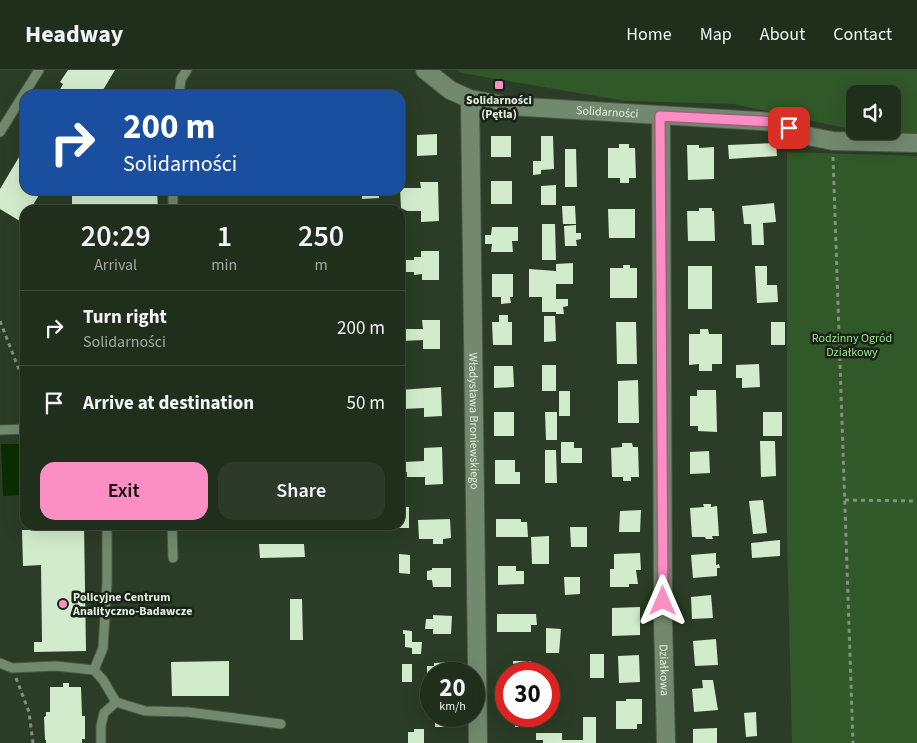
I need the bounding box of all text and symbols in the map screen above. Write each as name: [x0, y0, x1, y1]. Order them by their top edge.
text: Headway: [25, 17, 123, 52]
text: Home: [626, 22, 672, 47]
text: Map: [700, 22, 732, 47]
text: About: [760, 22, 805, 47]
text: Contact: [833, 22, 892, 47]
marker: Solidarności (Pętla): [493, 79, 505, 91]
map controls: [846, 85, 901, 140]
button: sound: [846, 85, 901, 140]
place label: Solidarności (Pętla): [466, 92, 532, 123]
text: 200 m: [123, 102, 215, 152]
street label: Solidarności: [576, 102, 639, 122]
pin: [768, 107, 810, 149]
icon: right: [40, 110, 105, 175]
icon: arrive: [775, 114, 803, 142]
text: Solidarności: [123, 148, 237, 180]
text: 20:29: [81, 215, 151, 258]
text: 1: [217, 215, 232, 258]
text: 250: [298, 215, 344, 258]
text: Arrival: [94, 254, 137, 276]
text: min: [211, 254, 237, 276]
text: m: [315, 254, 328, 276]
text: Turn right: [83, 304, 167, 331]
icon: right: [40, 314, 68, 342]
text: 200 m: [337, 315, 385, 342]
park label: Rodzinny Ogród Działkowy: [812, 330, 892, 361]
text: Solidarności: [83, 331, 166, 353]
street label: Władysława Broniewskiego: [465, 352, 483, 490]
icon: arrive: [40, 389, 68, 417]
text: Arrive at destination: [83, 390, 254, 417]
text: 50 m: [347, 390, 385, 417]
button: Exit: [40, 462, 208, 520]
button: Share: [218, 462, 385, 520]
position arrow: [636, 574, 688, 626]
place label: Policyjne Centrum Analityczno-Badawcze: [72, 589, 192, 620]
marker: Policyjne Centrum Analityczno-Badawcze: [57, 598, 69, 610]
street label: Działkowa: [655, 644, 673, 696]
speed limit sign: 30: [495, 662, 560, 727]
text: 20: [439, 670, 466, 706]
text: km/h: [439, 698, 466, 715]

